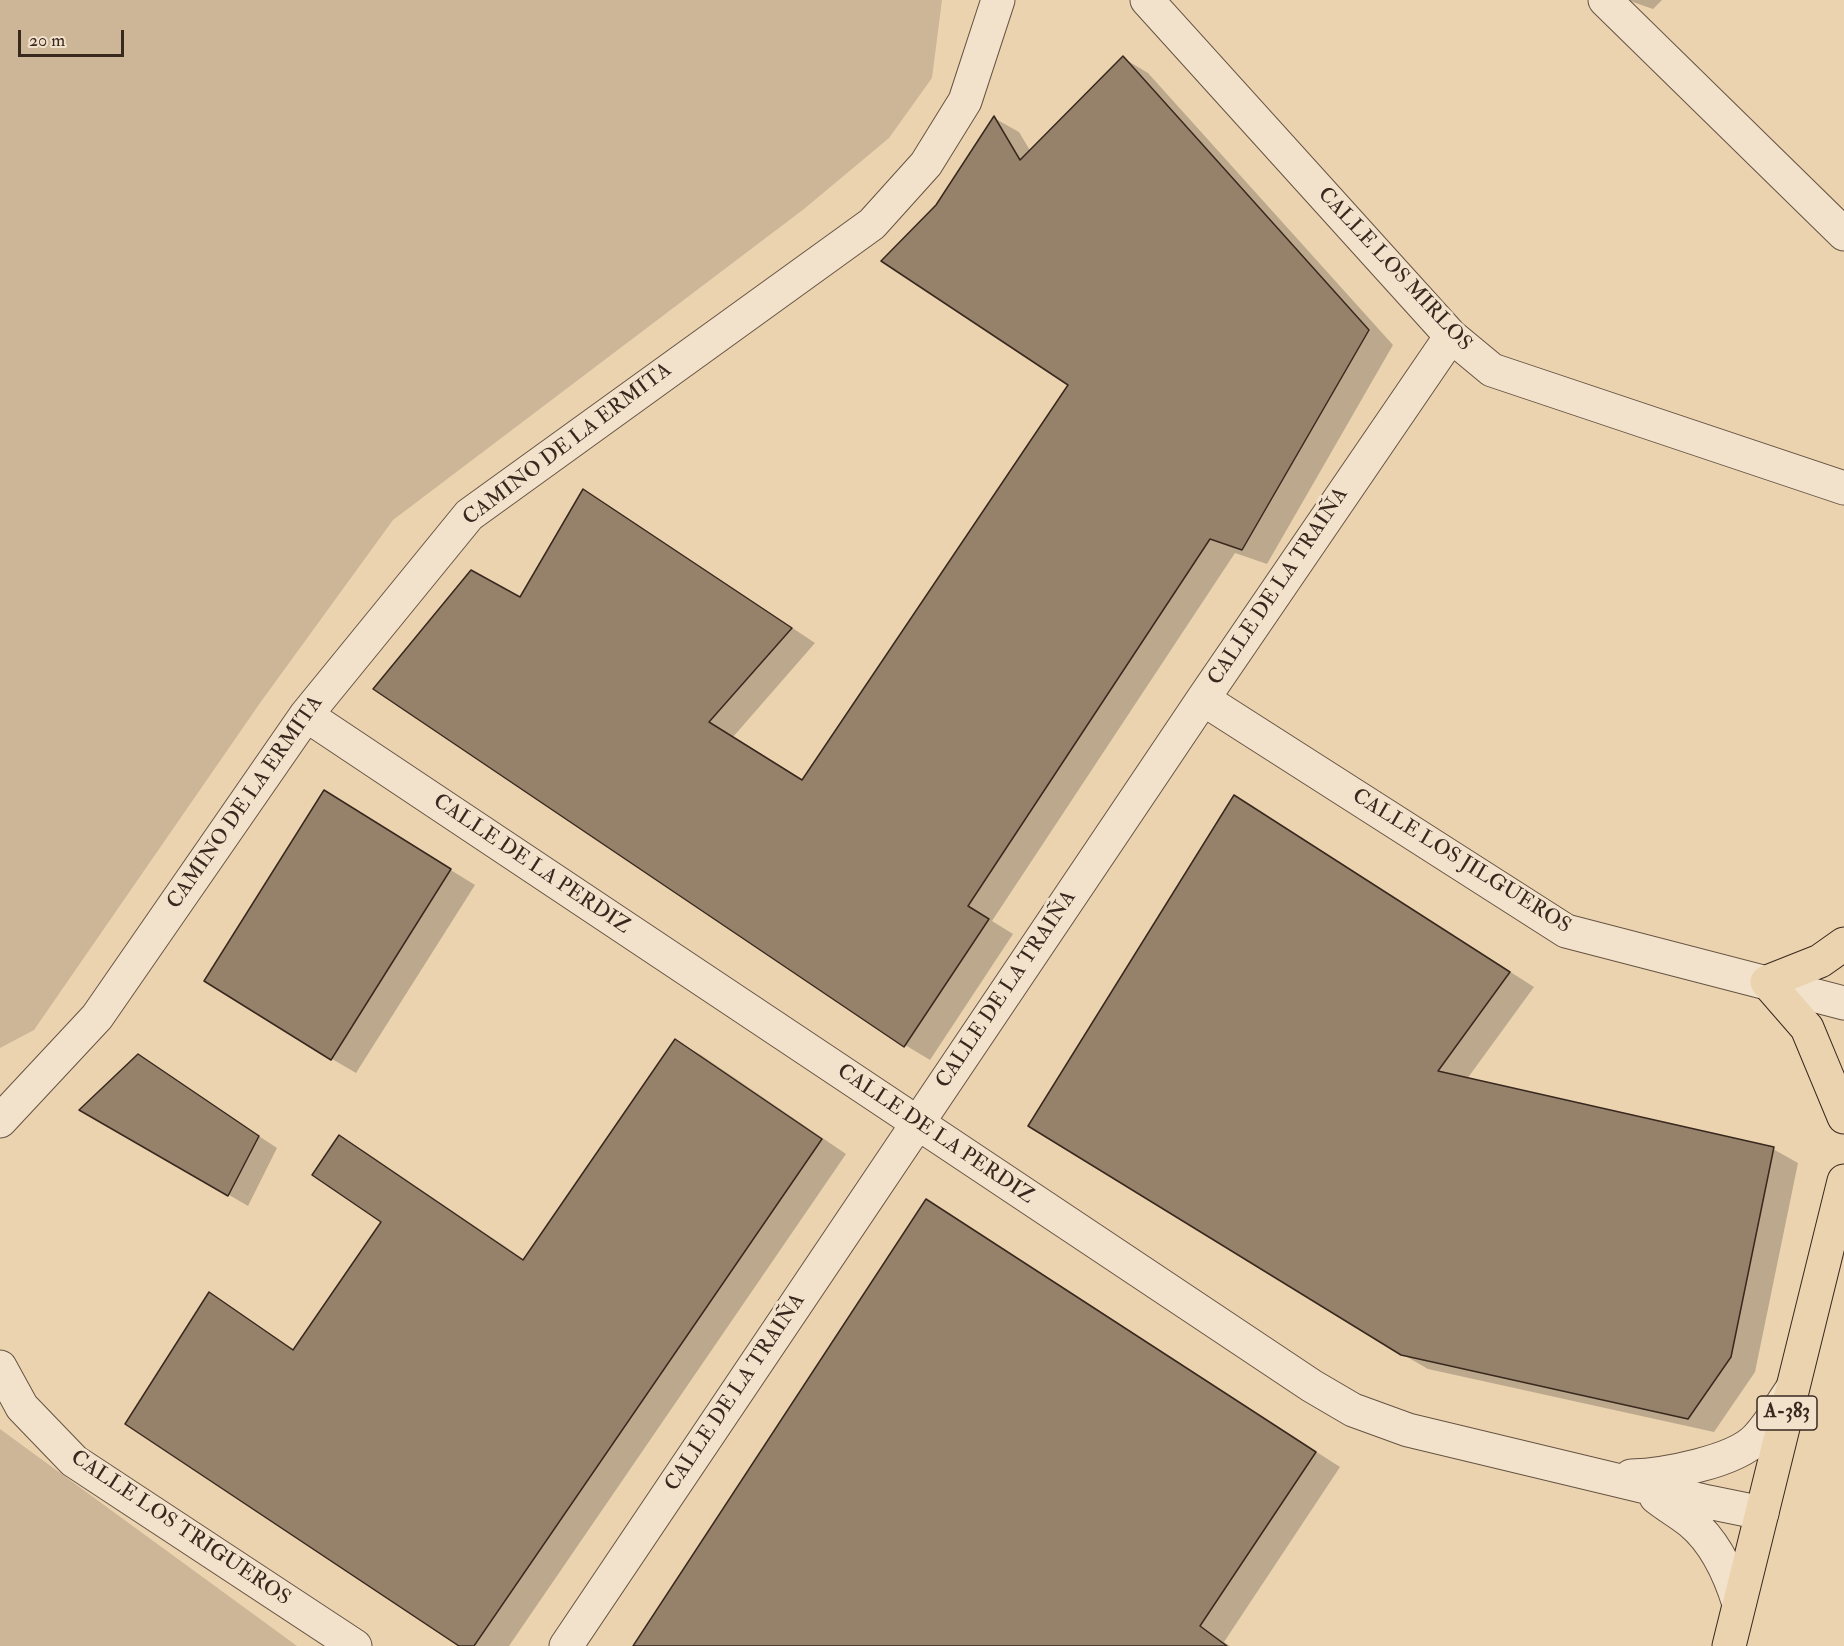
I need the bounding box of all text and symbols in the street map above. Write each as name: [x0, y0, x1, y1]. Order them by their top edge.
scale bar: [21, 18, 128, 56]
text: 20 m: [29, 29, 65, 52]
street label: CALLE LOS MIRLOS: [1311, 183, 1477, 357]
street label: CAMINO DE LA ERMITA: [459, 358, 677, 532]
street label: CALLE DE LA TRAIÑA: [1203, 483, 1355, 691]
street label: CAMINO DE LA ERMITA: [163, 691, 329, 915]
street label: CALLE LOS JILGUEROS: [1347, 784, 1575, 940]
street label: CALLE DE LA PERDIZ: [428, 790, 634, 940]
street label: CALLE DE LA TRAIÑA: [931, 886, 1083, 1094]
street label: CALLE DE LA PERDIZ: [832, 1060, 1038, 1210]
street label: CALLE DE LA TRAIÑA: [660, 1289, 812, 1497]
road number: A-383: [1757, 1396, 1817, 1430]
street label: CALLE LOS TRIGUEROS: [65, 1446, 295, 1612]

